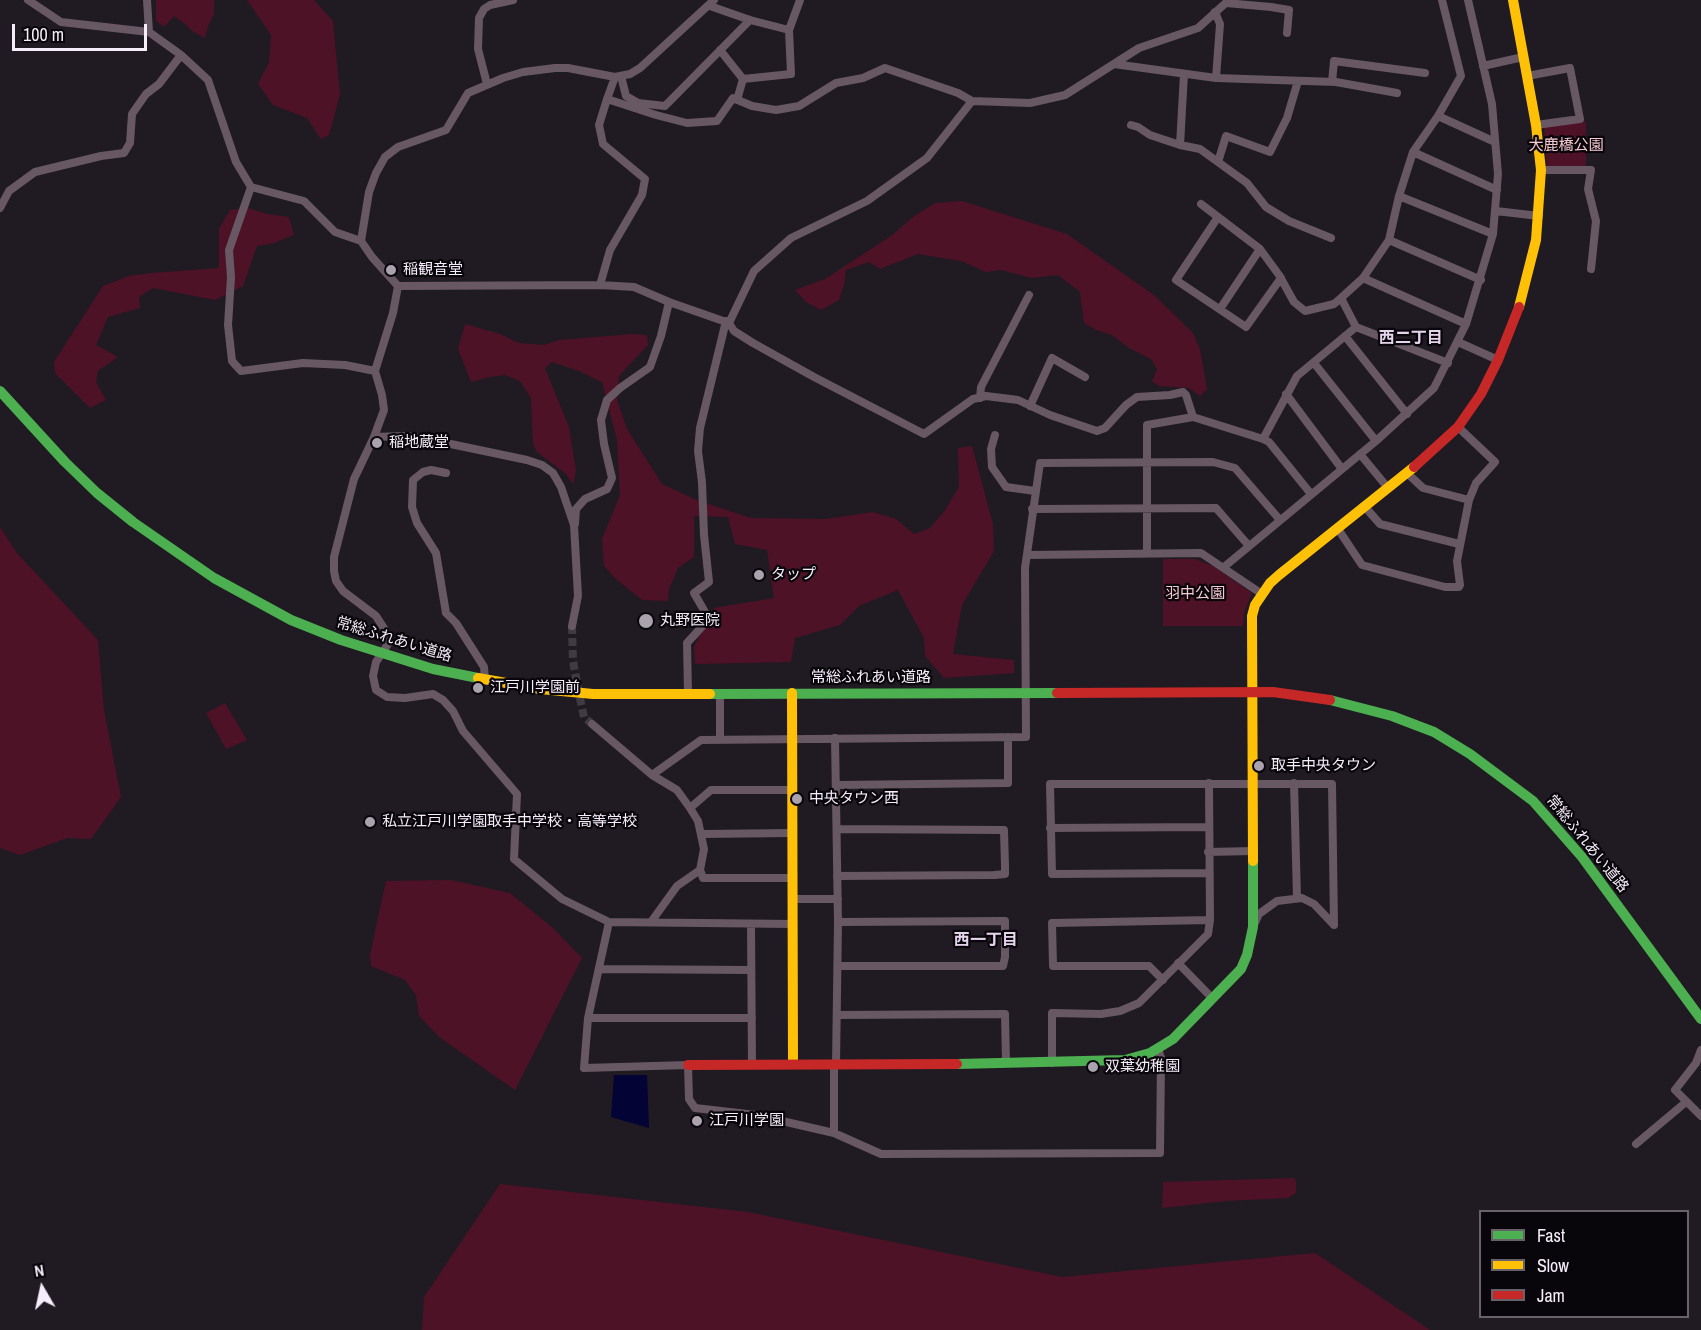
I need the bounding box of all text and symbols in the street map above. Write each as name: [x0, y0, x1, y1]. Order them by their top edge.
scale bar: [15, 12, 150, 50]
text: 100 m: [23, 22, 64, 47]
park label: 大鹿橋公園: [1529, 137, 1603, 155]
place label: 稲観音堂: [403, 261, 463, 279]
marker: 稲観音堂: [384, 263, 398, 277]
district label: 西二丁目: [1379, 329, 1443, 349]
place label: 稲地蔵堂: [389, 434, 449, 452]
marker: 稲地蔵堂: [370, 436, 384, 450]
place label: タップ: [771, 566, 816, 584]
marker: タップ: [752, 568, 766, 582]
park label: 羽中公園: [1165, 585, 1225, 603]
marker: 丸野医院: [637, 612, 655, 630]
place label: 丸野医院: [660, 612, 720, 630]
street label: 常総ふれあい道路: [334, 614, 454, 666]
street label: 常総ふれあい道路: [811, 669, 931, 687]
place label: 江戸川学園前: [490, 679, 580, 697]
marker: 江戸川学園前: [471, 681, 485, 695]
place label: 取手中央タウン: [1271, 757, 1376, 775]
marker: 取手中央タウン: [1252, 759, 1266, 773]
place label: 中央タウン西: [809, 790, 899, 808]
marker: 中央タウン西: [790, 792, 804, 806]
street label: 常総ふれあい道路: [1542, 792, 1632, 896]
place label: 私立江戸川学園取手中学校・高等学校: [382, 813, 637, 831]
marker: 私立江戸川学園取手中学校・高等学校: [363, 815, 377, 829]
district label: 西一丁目: [954, 931, 1018, 951]
place label: 双葉幼稚園: [1105, 1058, 1180, 1076]
marker: 双葉幼稚園: [1086, 1060, 1100, 1074]
place label: 江戸川学園: [709, 1112, 784, 1130]
marker: 江戸川学園: [690, 1114, 704, 1128]
legend: [1479, 1210, 1689, 1318]
text: Fast: [1537, 1223, 1565, 1248]
text: Slow: [1537, 1253, 1569, 1278]
north arrow: [12, 1258, 72, 1318]
text: N: [33, 1259, 46, 1282]
text: Jam: [1537, 1283, 1565, 1308]

